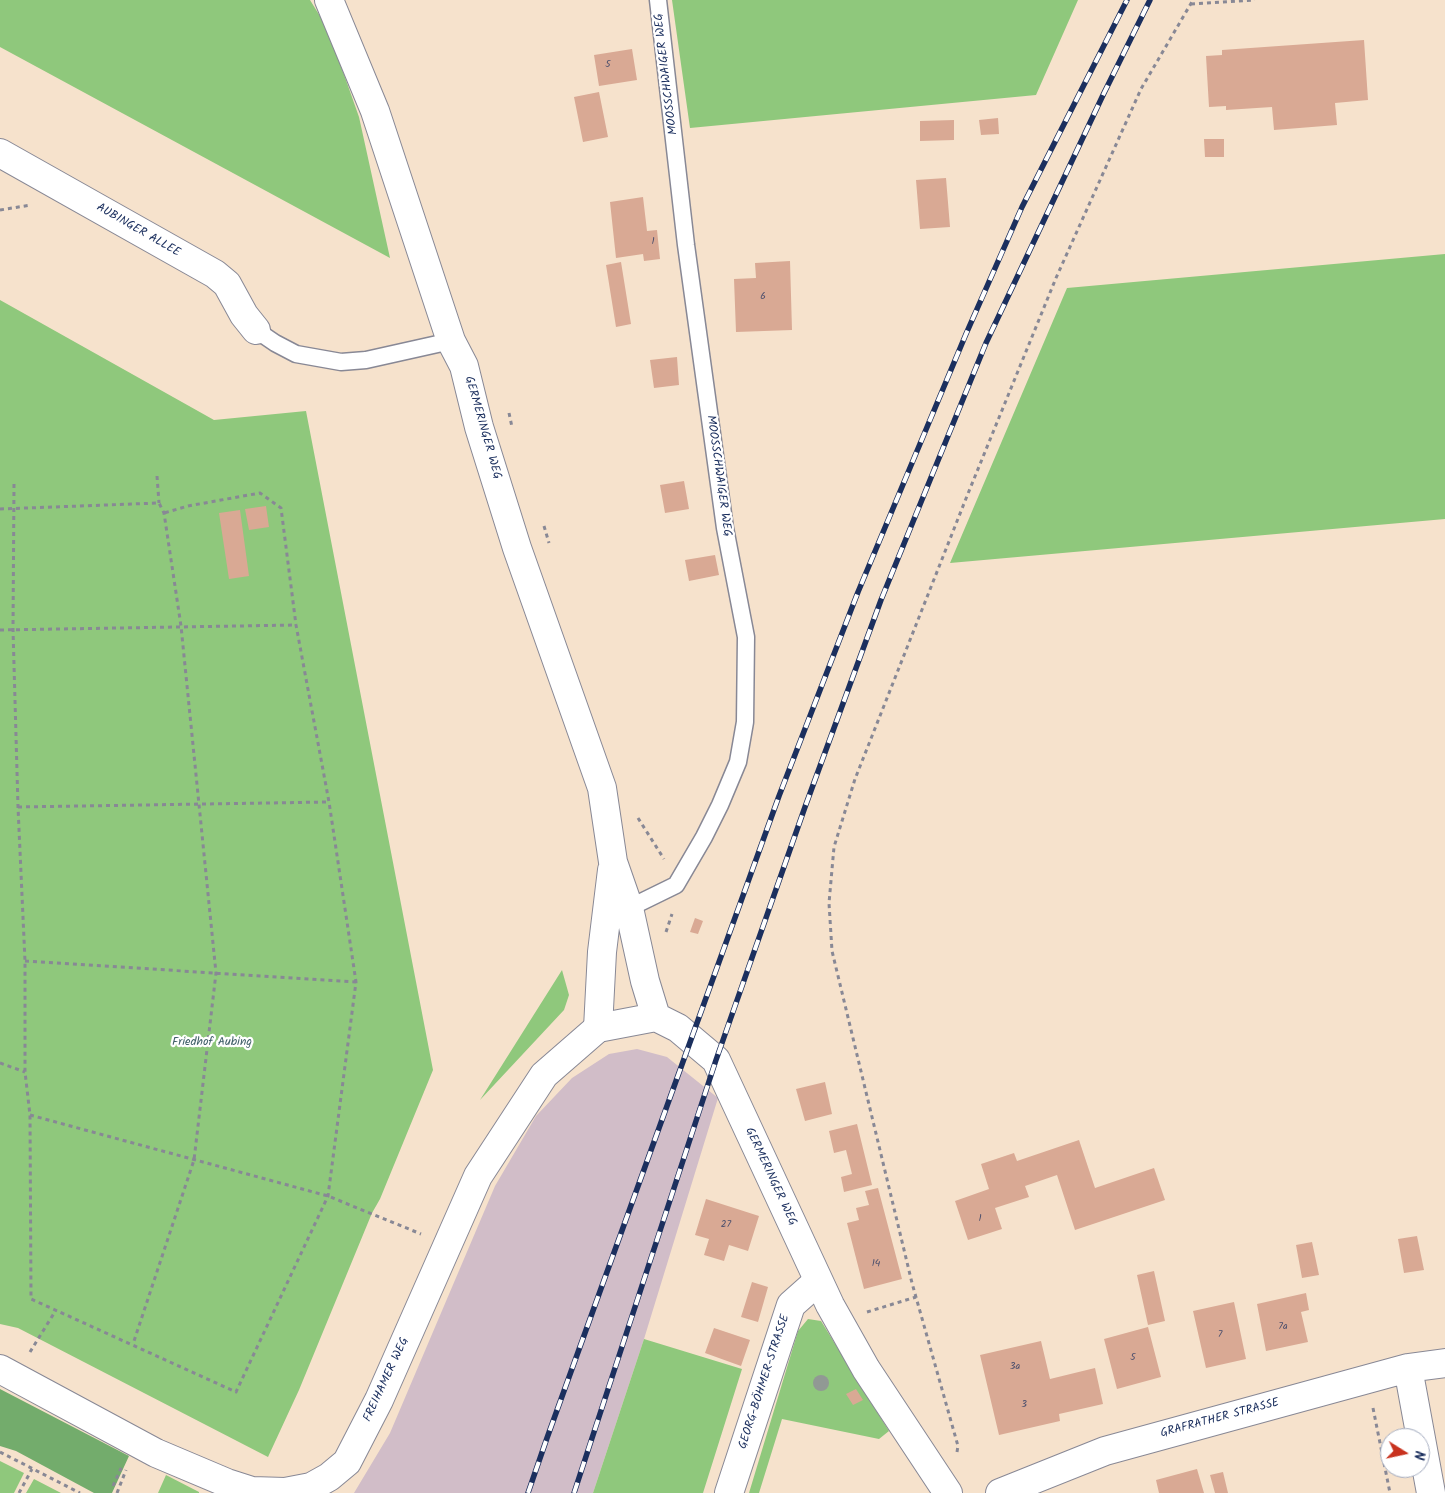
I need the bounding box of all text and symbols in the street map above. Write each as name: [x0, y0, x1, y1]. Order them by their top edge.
street label: MOOSSCHWAIGER WEG: [652, 12, 682, 136]
house number: 5: [605, 59, 611, 71]
street label: AUBINGER ALLEE: [93, 201, 183, 261]
house number: 1: [651, 236, 655, 248]
house number: 6: [760, 291, 766, 303]
street label: GERMERINGER WEG: [460, 375, 504, 481]
street label: MOOSSCHWAIGER WEG: [702, 414, 734, 538]
park label: Friedhof Aubing: [172, 1036, 252, 1050]
street label: GERMERINGER WEG: [741, 1126, 799, 1228]
house number: 1: [978, 1213, 982, 1225]
house number: 27: [721, 1219, 731, 1231]
house number: 14: [872, 1258, 880, 1270]
street label: GEORG-BÖHMER-STRASSE: [736, 1313, 794, 1451]
house number: 7a: [1278, 1321, 1288, 1333]
house number: 7: [1218, 1329, 1222, 1341]
street label: FREIHAMER WEG: [361, 1336, 413, 1424]
house number: 5: [1130, 1352, 1136, 1364]
house number: 3a: [1010, 1361, 1020, 1373]
street label: GRAFRATHER STRASSE: [1159, 1396, 1281, 1442]
house number: 3: [1021, 1399, 1027, 1411]
north arrow: [1380, 1428, 1430, 1478]
text: N: [1407, 1449, 1430, 1462]

